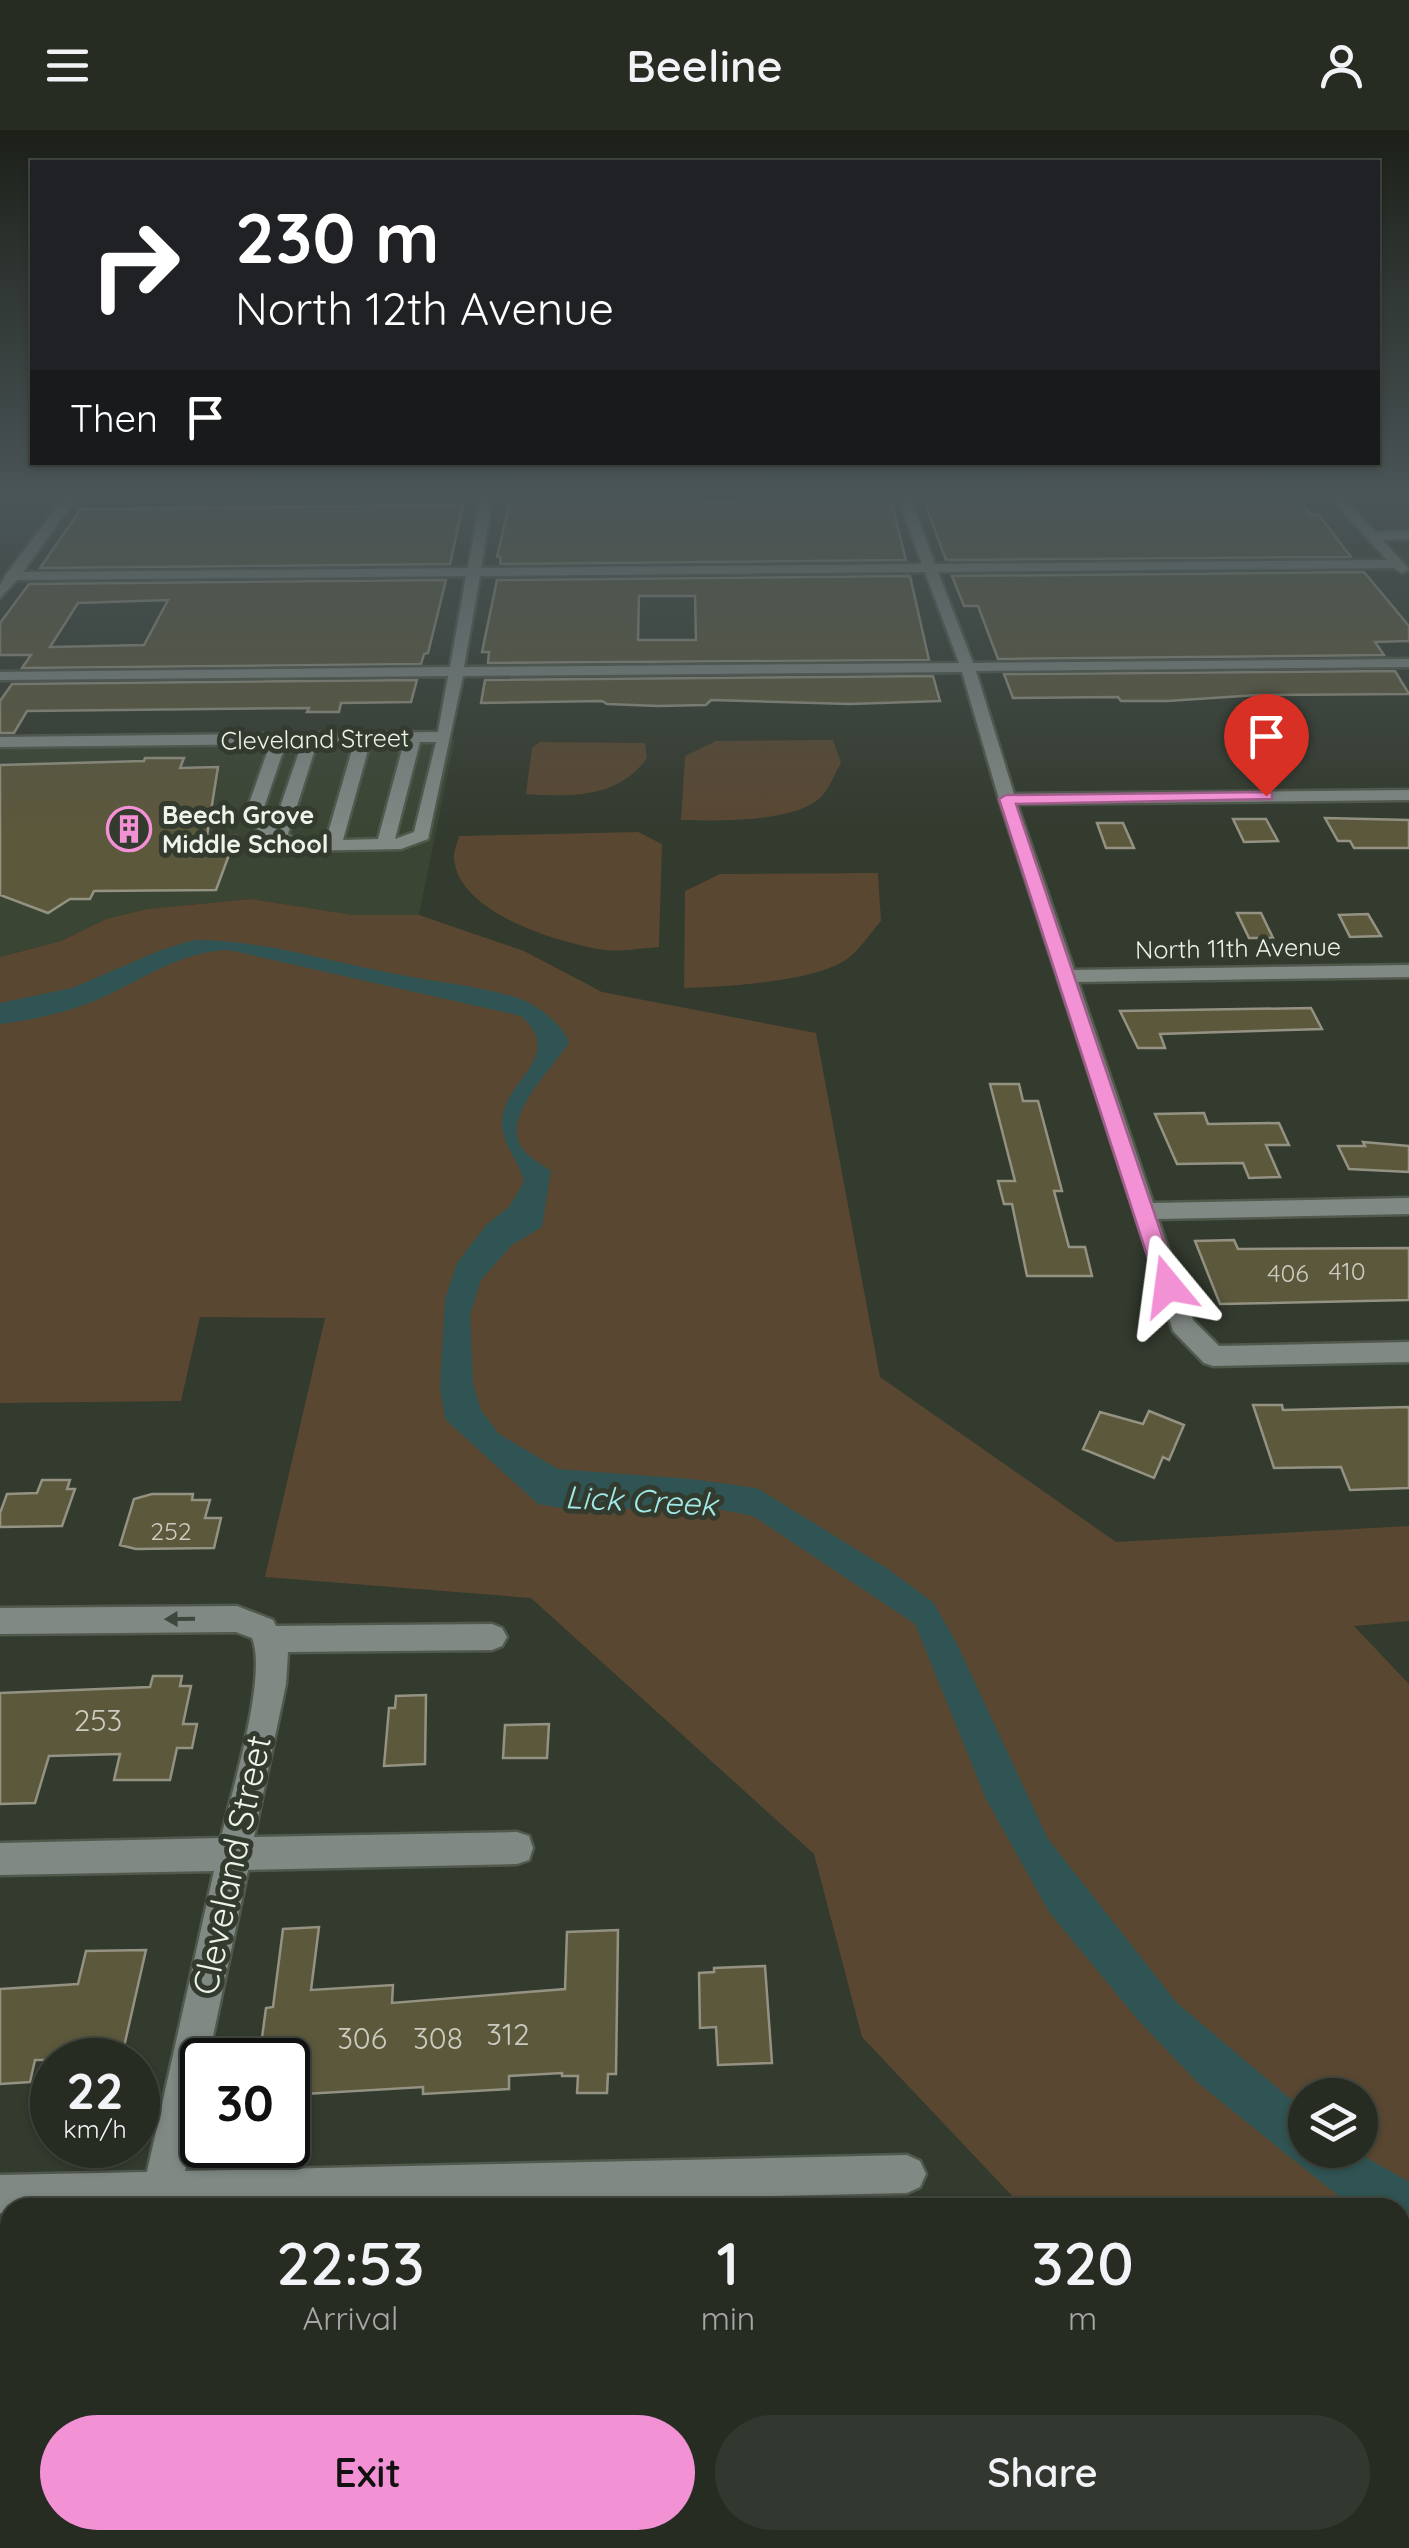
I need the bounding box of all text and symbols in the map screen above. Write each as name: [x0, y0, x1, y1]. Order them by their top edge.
text: Beeline: [626, 37, 783, 93]
icon: menu: [40, 38, 95, 93]
icon: person: [1314, 38, 1369, 93]
text: 230 m: [235, 193, 440, 281]
icon: right: [70, 200, 200, 330]
text: North 12th Avenue: [235, 280, 614, 336]
icon: arrive: [178, 390, 233, 445]
text: Then: [70, 394, 158, 442]
pin: [1224, 694, 1309, 797]
icon: arrive: [1239, 709, 1294, 764]
street label: Cleveland Street: [220, 721, 410, 756]
place label: Beech Grove Middle School: [162, 799, 329, 859]
building icon: Beech Grove Middle School: [106, 806, 152, 852]
street label: North 11th Avenue: [1135, 930, 1341, 965]
position arrow: [1116, 1234, 1220, 1338]
house number: 410: [1328, 1255, 1366, 1286]
house number: 406: [1267, 1257, 1309, 1288]
water label: Lick Creek: [564, 1476, 721, 1524]
house number: 252: [150, 1515, 192, 1546]
one-way arrow: [163, 1612, 195, 1628]
house number: 253: [74, 1701, 122, 1739]
street label: Cleveland Street: [182, 1731, 280, 1999]
house number: 312: [486, 2015, 530, 2053]
house number: 306: [337, 2019, 387, 2057]
house number: 308: [413, 2019, 463, 2057]
speed limit sign: 30: [180, 2038, 310, 2168]
text: 22: [67, 2059, 123, 2122]
map controls: [1288, 2078, 1378, 2168]
button: layers: [1288, 2078, 1378, 2168]
text: km/h: [63, 2113, 127, 2144]
text: 22:53: [276, 2225, 424, 2300]
text: 1: [716, 2225, 739, 2300]
text: 320: [1031, 2225, 1134, 2300]
text: Arrival: [302, 2298, 398, 2338]
text: min: [701, 2298, 755, 2338]
text: m: [1068, 2298, 1097, 2338]
button: Exit: [40, 2415, 695, 2530]
button: Share: [715, 2415, 1370, 2530]

